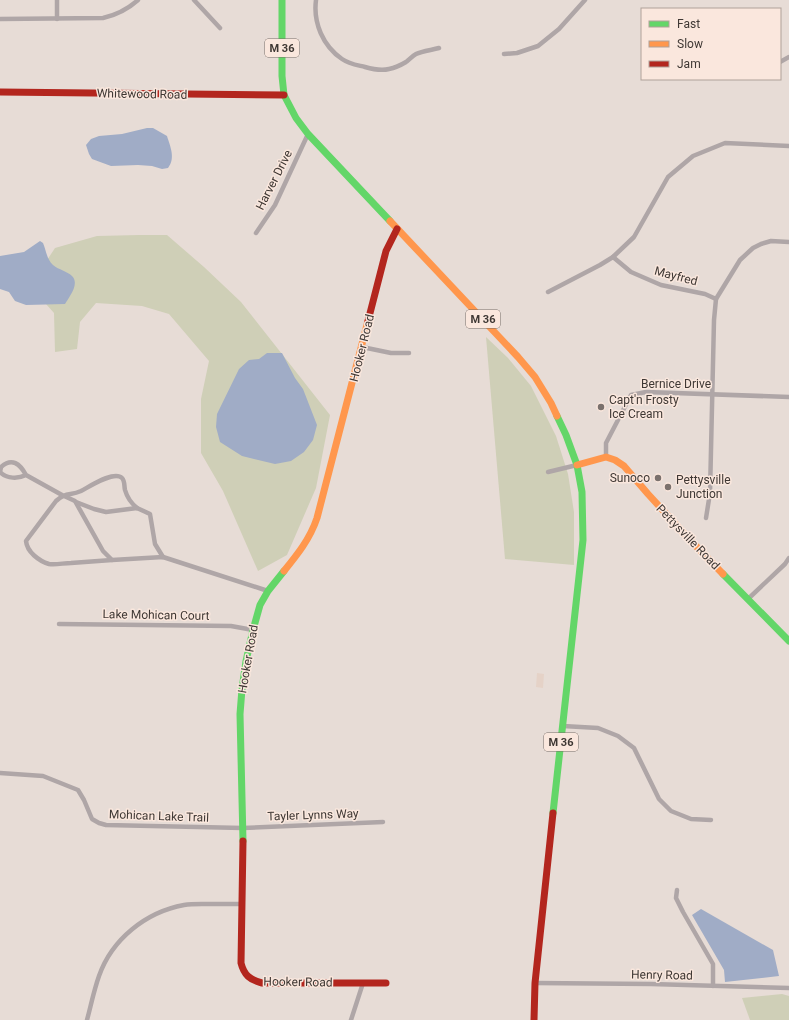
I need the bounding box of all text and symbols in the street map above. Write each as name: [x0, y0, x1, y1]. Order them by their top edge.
legend: [641, 8, 781, 80]
text: Fast: [677, 17, 700, 31]
text: Slow: [677, 37, 703, 51]
road number: M 36: [265, 39, 299, 57]
text: Jam: [677, 57, 701, 71]
street label: Whitewood Road: [97, 86, 187, 102]
street label: Harver Drive: [253, 148, 295, 212]
street label: Mayfred: [653, 264, 699, 288]
road number: M 36: [466, 310, 500, 328]
street label: Hooker Road: [347, 313, 377, 383]
street label: Bernice Drive: [641, 377, 711, 391]
place label: Capt'n Frosty Ice Cream: [609, 393, 679, 421]
marker: Capt'n Frosty Ice Cream: [596, 402, 606, 412]
place label: Sunoco: [610, 471, 650, 485]
marker: Sunoco: [653, 473, 663, 483]
place label: Pettysville Junction: [676, 473, 731, 501]
marker: Pettysville Junction: [663, 482, 673, 492]
street label: Pettysville Road: [653, 502, 723, 572]
street label: Lake Mohican Court: [102, 607, 210, 623]
street label: Hooker Road: [235, 624, 261, 694]
road number: M 36: [544, 733, 578, 751]
street label: Tayler Lynns Way: [267, 806, 359, 824]
street label: Mohican Lake Trail: [109, 807, 209, 825]
street label: Henry Road: [631, 967, 693, 983]
street label: Hooker Road: [263, 974, 333, 990]

